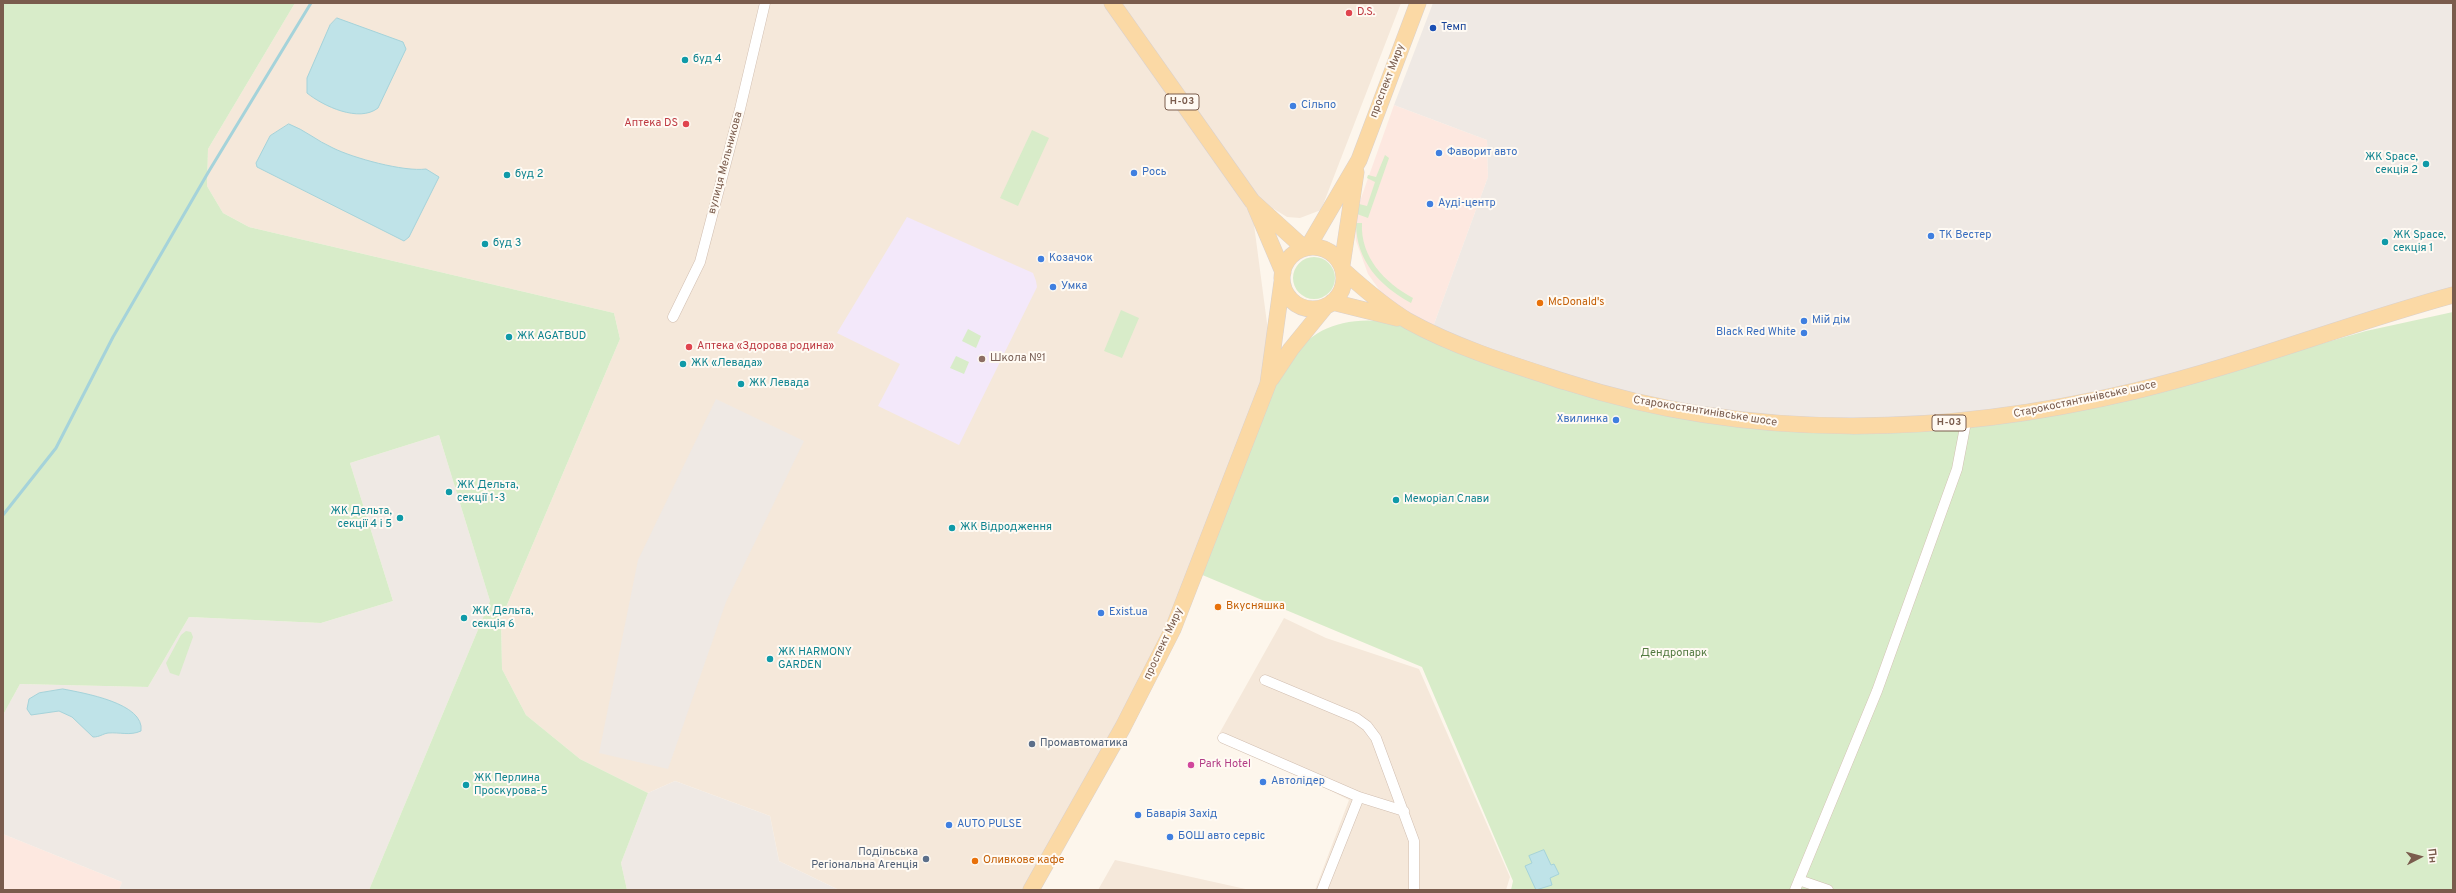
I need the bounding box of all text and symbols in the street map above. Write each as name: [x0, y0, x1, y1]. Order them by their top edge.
place label: D.S.: [1357, 6, 1375, 20]
marker: D.S.: [1344, 8, 1354, 18]
place label: Темп: [1441, 21, 1466, 35]
marker: Темп: [1428, 23, 1438, 33]
street label: проспект Миру: [1368, 42, 1408, 120]
place label: буд 4: [693, 53, 721, 67]
marker: буд 4: [680, 55, 690, 65]
road number: Н-03: [1165, 94, 1199, 110]
place label: Сільпо: [1301, 99, 1336, 113]
marker: Сільпо: [1288, 101, 1298, 111]
street label: вулиця Мельникова: [706, 110, 746, 216]
place label: Аптека DS: [624, 117, 678, 131]
marker: Аптека DS: [681, 119, 691, 129]
place label: Фаворит авто: [1447, 146, 1517, 160]
marker: Фаворит авто: [1434, 148, 1444, 158]
place label: ЖК Space, секція 2: [2365, 151, 2418, 177]
marker: ЖК Space, секція 2: [2421, 159, 2431, 169]
place label: Рось: [1142, 166, 1166, 180]
place label: буд 2: [515, 168, 543, 182]
marker: Рось: [1129, 168, 1139, 178]
marker: буд 2: [502, 170, 512, 180]
place label: Ауді-центр: [1438, 197, 1496, 211]
marker: Ауді-центр: [1425, 199, 1435, 209]
place label: ТК Вестер: [1939, 229, 1991, 243]
place label: ЖК Space, секція 1: [2393, 229, 2446, 255]
marker: ТК Вестер: [1926, 231, 1936, 241]
place label: буд 3: [493, 237, 521, 251]
marker: ЖК Space, секція 1: [2380, 237, 2390, 247]
marker: буд 3: [480, 239, 490, 249]
place label: Козачок: [1049, 252, 1093, 266]
marker: Козачок: [1036, 254, 1046, 264]
place label: Умка: [1061, 280, 1087, 294]
marker: Умка: [1048, 282, 1058, 292]
place label: McDonald's: [1548, 296, 1604, 310]
marker: McDonald's: [1535, 298, 1545, 308]
place label: Мій дім: [1812, 314, 1850, 328]
marker: Мій дім: [1799, 316, 1809, 326]
place label: Black Red White: [1716, 326, 1796, 340]
marker: Black Red White: [1799, 328, 1809, 338]
place label: ЖК AGATBUD: [517, 330, 586, 344]
marker: ЖК AGATBUD: [504, 332, 514, 342]
place label: Аптека «Здорова родина»: [697, 340, 834, 354]
marker: Аптека «Здорова родина»: [684, 342, 694, 352]
place label: Школа №1: [990, 352, 1046, 366]
marker: Школа №1: [977, 354, 987, 364]
place label: ЖК «Левада»: [691, 357, 762, 371]
marker: ЖК «Левада»: [678, 359, 688, 369]
place label: ЖК Левада: [749, 377, 809, 391]
street label: Старокостянтинівське шосе: [2012, 378, 2158, 422]
marker: ЖК Левада: [736, 379, 746, 389]
street label: Старокостянтинівське шосе: [1632, 394, 1778, 430]
place label: Хвилинка: [1557, 413, 1608, 427]
marker: Хвилинка: [1611, 415, 1621, 425]
road number: Н-03: [1932, 415, 1966, 431]
place label: ЖК Дельта, секції 1-3: [457, 479, 518, 505]
marker: ЖК Дельта, секції 1-3: [444, 487, 454, 497]
place label: Меморіал Слави: [1404, 493, 1489, 507]
marker: Меморіал Слави: [1391, 495, 1401, 505]
place label: ЖК Дельта, секції 4 і 5: [331, 505, 392, 531]
marker: ЖК Дельта, секції 4 і 5: [395, 513, 405, 523]
place label: ЖК Відродження: [960, 521, 1052, 535]
marker: ЖК Відродження: [947, 523, 957, 533]
place label: Вкусняшка: [1226, 600, 1285, 614]
marker: Вкусняшка: [1213, 602, 1223, 612]
place label: ЖК Дельта, секція 6: [472, 605, 533, 631]
place label: Exist.ua: [1109, 606, 1148, 620]
street label: проспект Миру: [1142, 606, 1186, 682]
marker: Exist.ua: [1096, 608, 1106, 618]
marker: ЖК Дельта, секція 6: [459, 613, 469, 623]
place label: ЖК HARMONY GARDEN: [778, 646, 852, 672]
park label: Дендропарк: [1641, 647, 1707, 661]
marker: ЖК HARMONY GARDEN: [765, 654, 775, 664]
place label: Промавтоматика: [1040, 737, 1128, 751]
marker: Промавтоматика: [1027, 739, 1037, 749]
place label: Park Hotel: [1199, 758, 1251, 772]
marker: Park Hotel: [1186, 760, 1196, 770]
place label: ЖК Перлина Проскурова-5: [474, 772, 548, 798]
place label: Автолідер: [1271, 775, 1325, 789]
marker: Автолідер: [1258, 777, 1268, 787]
marker: ЖК Перлина Проскурова-5: [461, 780, 471, 790]
place label: Баварія Захід: [1146, 808, 1217, 822]
marker: Баварія Захід: [1133, 810, 1143, 820]
place label: AUTO PULSE: [957, 818, 1022, 832]
marker: AUTO PULSE: [944, 820, 954, 830]
place label: БОШ авто сервіс: [1178, 830, 1265, 844]
marker: БОШ авто сервіс: [1165, 832, 1175, 842]
north arrow: [2400, 837, 2440, 877]
place label: Подільська Регіональна Агенція: [811, 846, 918, 872]
text: Пн: [2424, 848, 2440, 864]
marker: Подільська Регіональна Агенція: [921, 854, 931, 864]
place label: Оливкове кафе: [983, 854, 1064, 868]
marker: Оливкове кафе: [970, 856, 980, 866]

